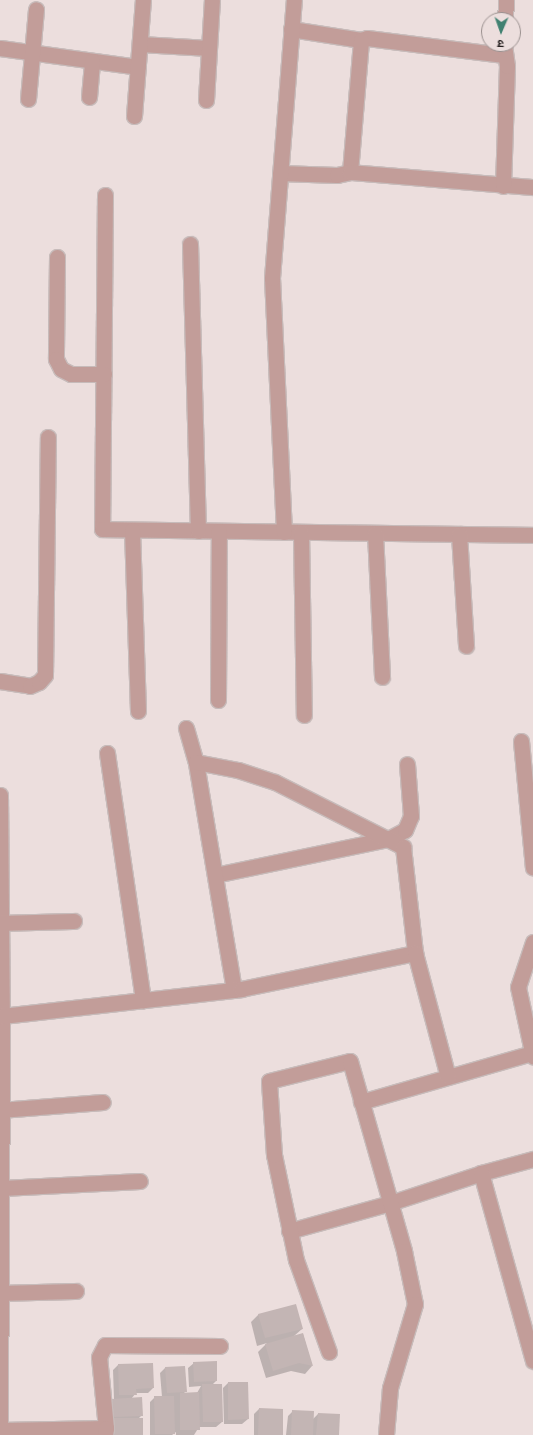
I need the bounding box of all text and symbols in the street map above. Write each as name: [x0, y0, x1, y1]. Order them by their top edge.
north arrow: [481, 12, 521, 52]
text: उ: [497, 37, 504, 50]

